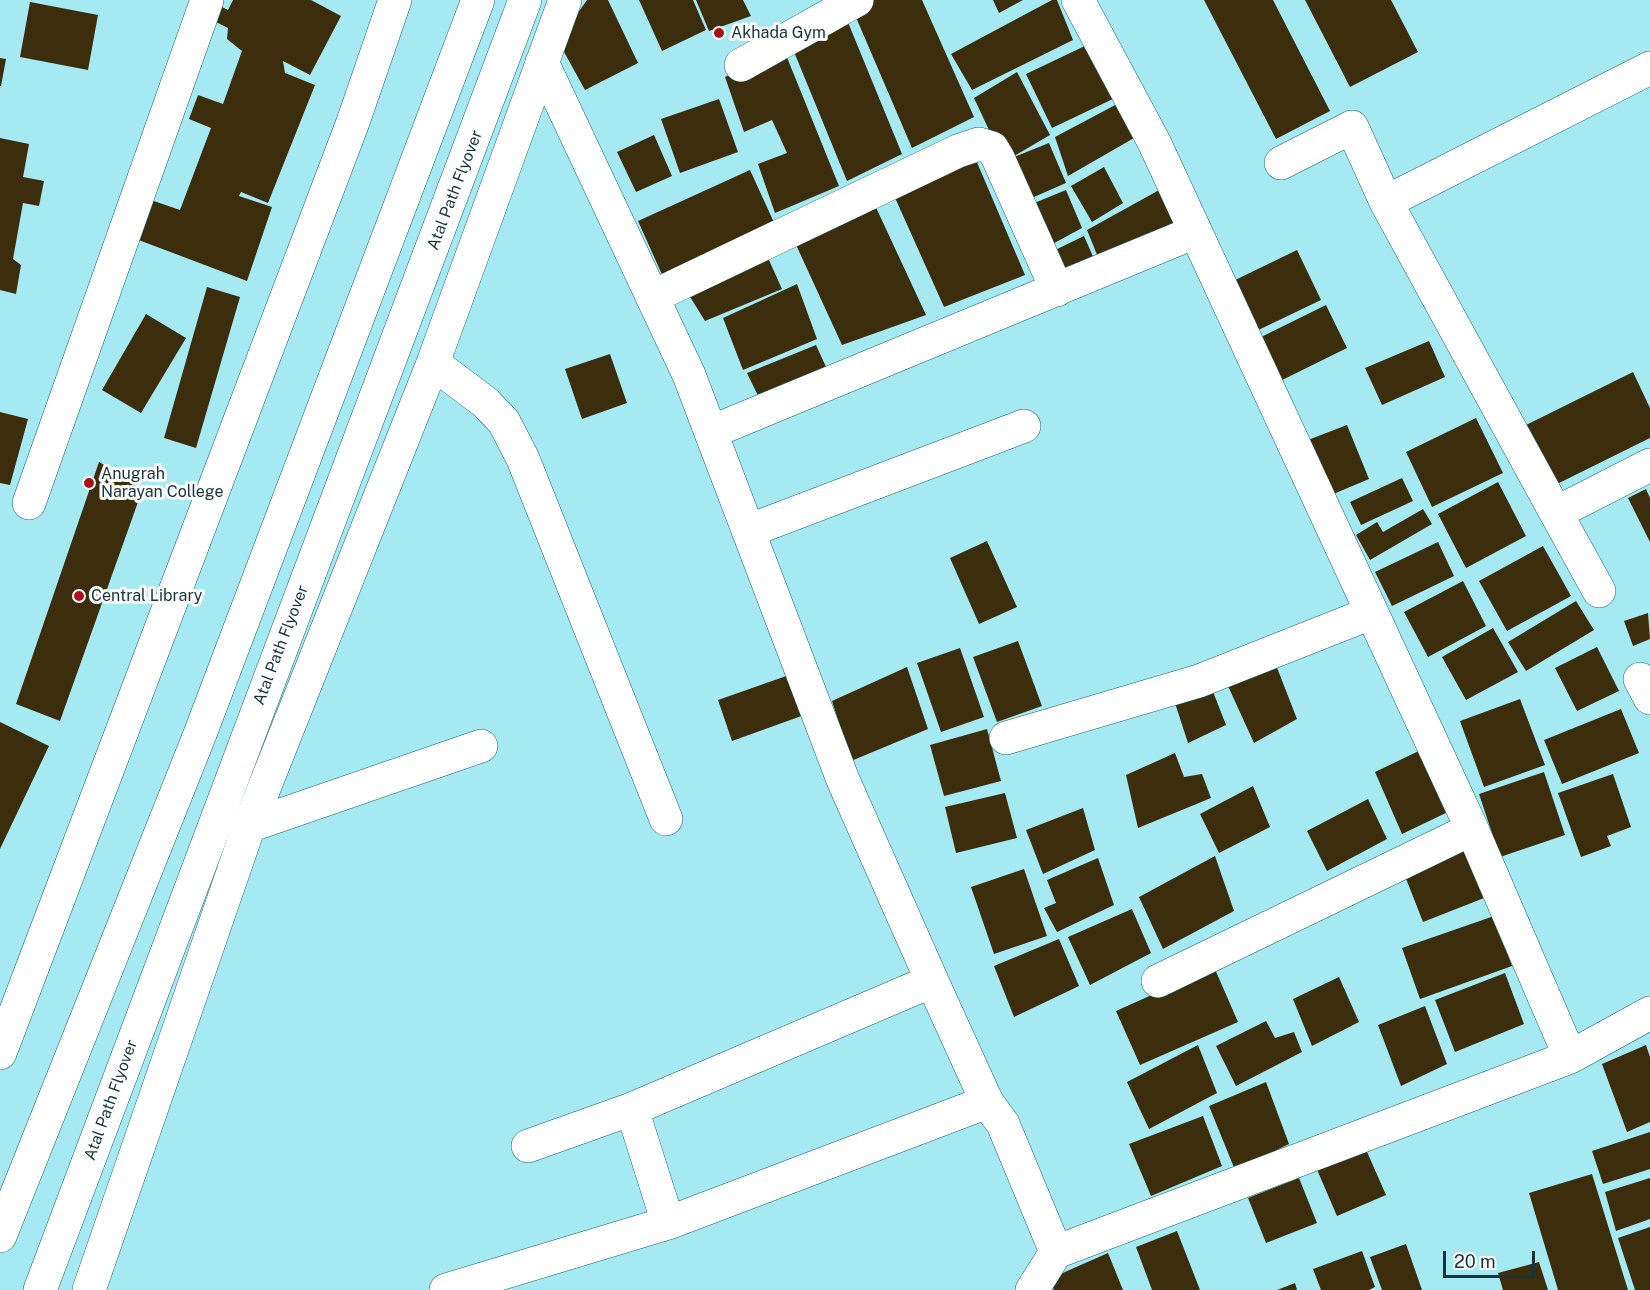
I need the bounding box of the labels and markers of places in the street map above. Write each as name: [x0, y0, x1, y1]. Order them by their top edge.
place label: Akhada Gym: [731, 23, 826, 43]
marker: Akhada Gym: [712, 26, 726, 40]
place label: Anugrah Narayan College: [101, 464, 224, 502]
marker: Anugrah Narayan College: [82, 476, 96, 490]
place label: Central Library: [91, 586, 202, 606]
marker: Central Library: [72, 589, 86, 603]

